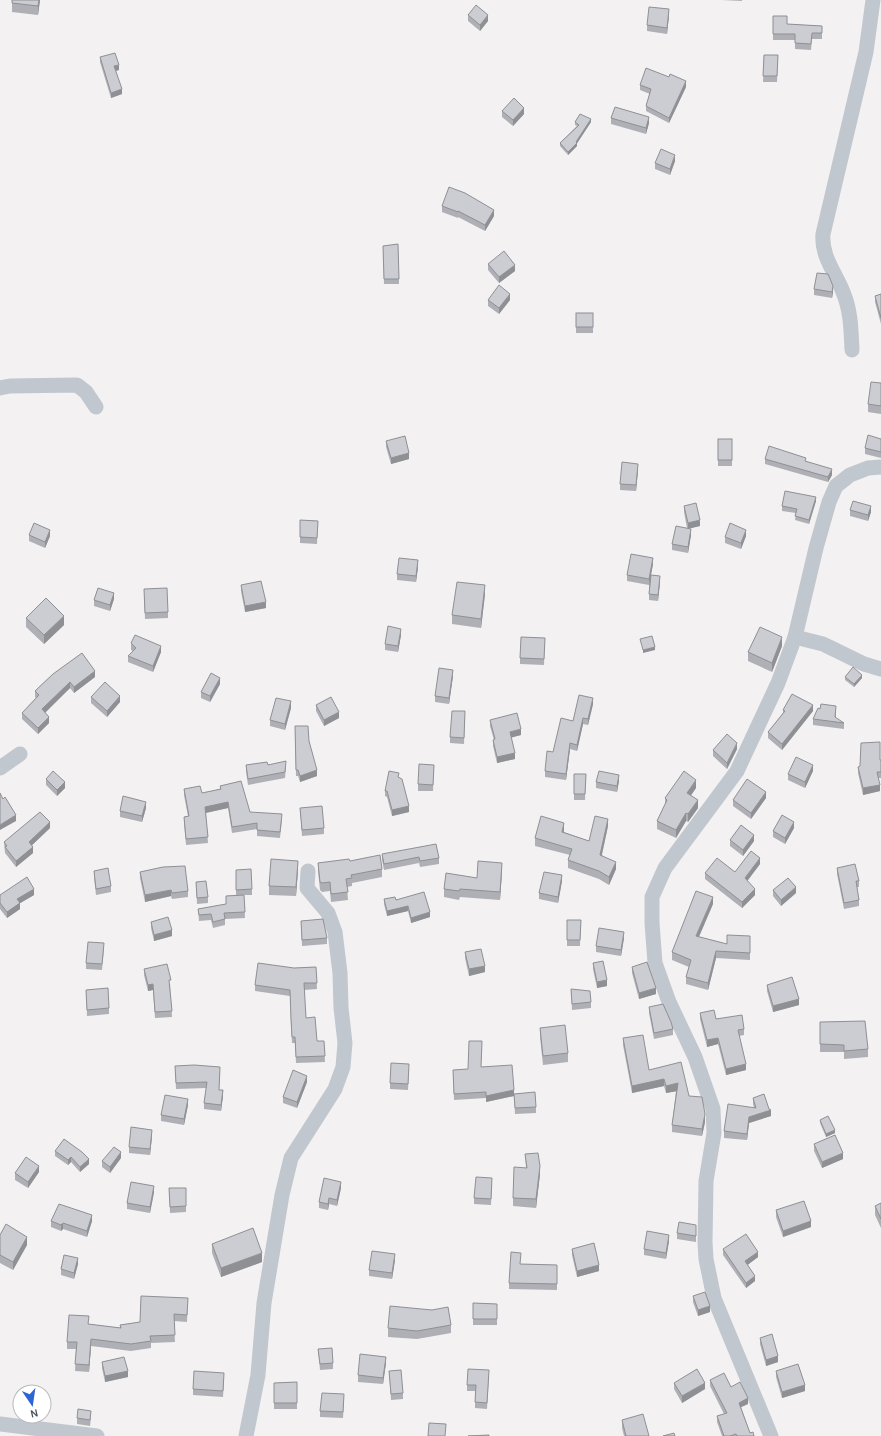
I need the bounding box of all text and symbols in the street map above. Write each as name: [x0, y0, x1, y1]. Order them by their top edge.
north arrow: [12, 1384, 52, 1424]
text: N: [29, 1406, 39, 1420]

